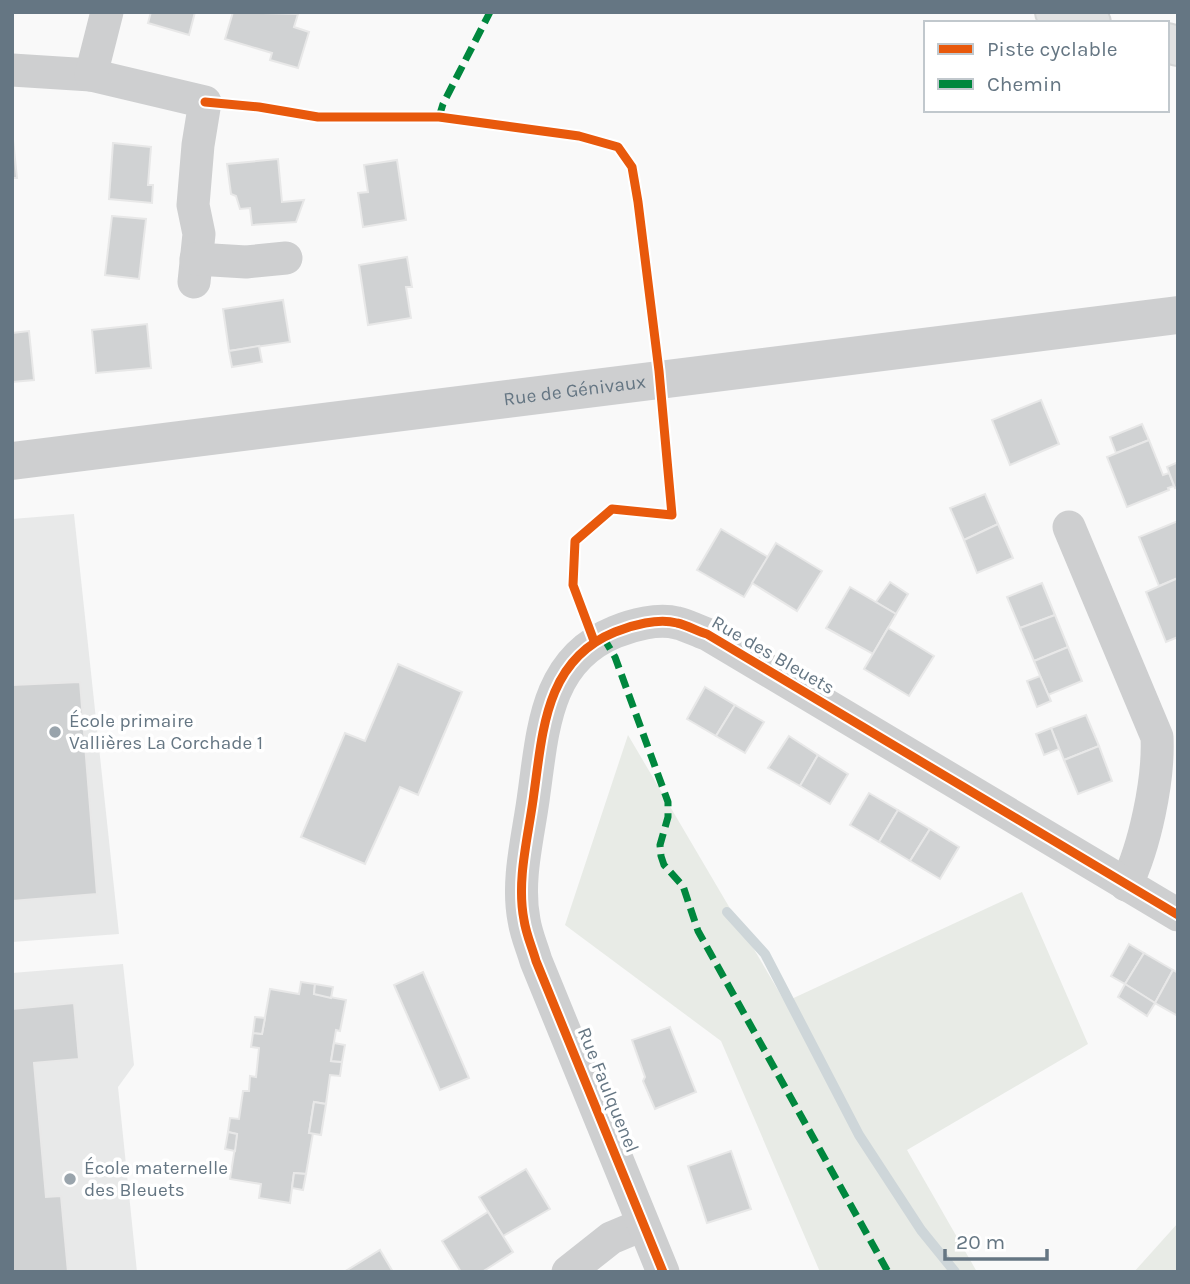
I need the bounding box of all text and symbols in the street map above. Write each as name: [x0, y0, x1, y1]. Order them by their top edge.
legend: [924, 21, 1169, 112]
text: Piste cyclable: [987, 37, 1118, 61]
text: Chemin: [987, 72, 1062, 96]
street label: Rue de Génivaux: [502, 371, 647, 410]
street label: Rue des Bleuets: [708, 611, 838, 699]
place label: École primaire Vallières La Corchade 1: [69, 709, 263, 754]
marker: École primaire Vallières La Corchade 1: [47, 724, 63, 740]
street label: Rue Faulquenel: [573, 1024, 643, 1156]
place label: École maternelle des Bleuets: [84, 1156, 228, 1201]
marker: École maternelle des Bleuets: [62, 1171, 78, 1187]
scale bar: [945, 1218, 1046, 1262]
text: 20 m: [956, 1230, 1005, 1254]

